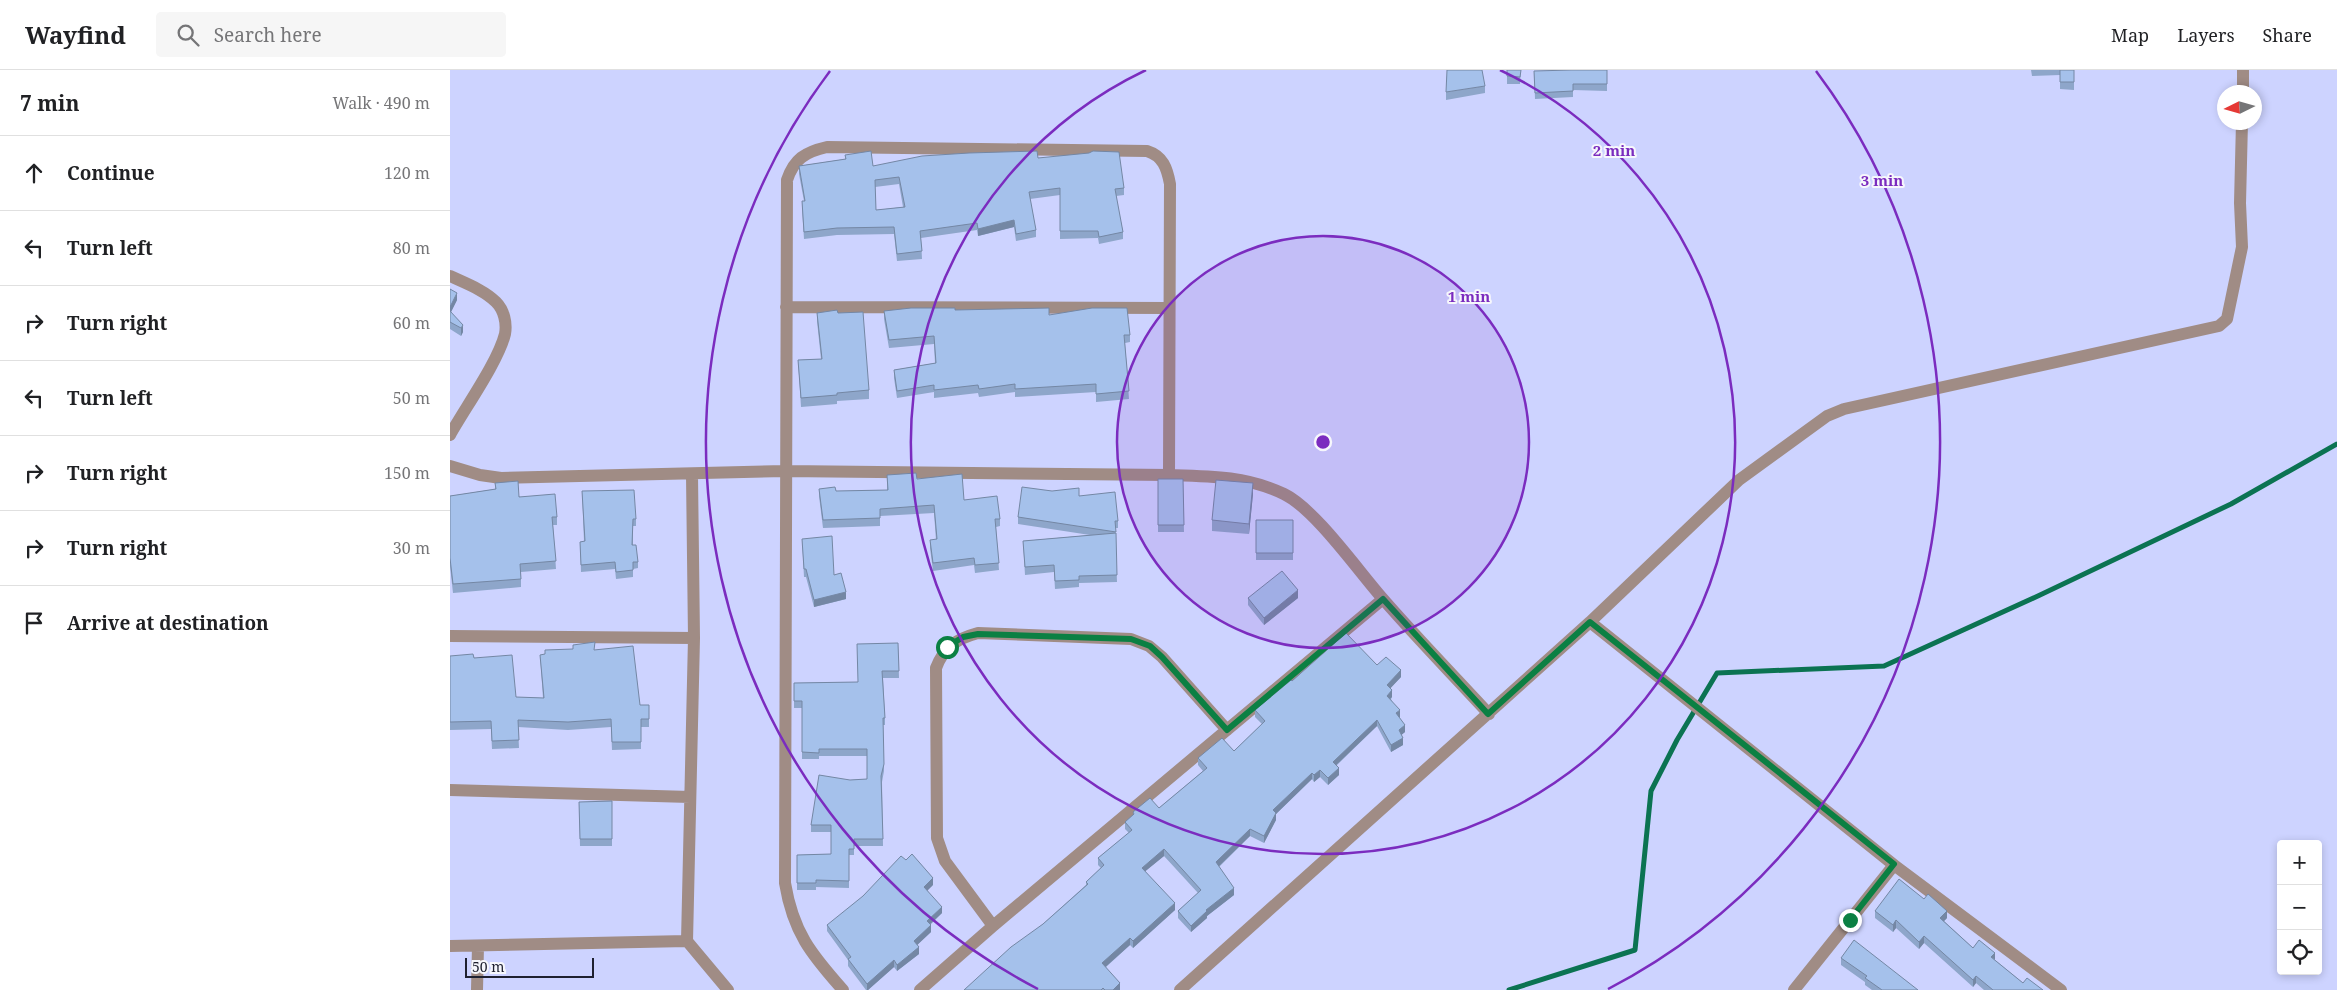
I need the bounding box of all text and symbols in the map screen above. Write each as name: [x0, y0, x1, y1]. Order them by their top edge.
search box: [156, 12, 506, 57]
text: Wayfind: [25, 18, 126, 51]
icon: search: [174, 21, 202, 49]
text: Search here: [214, 22, 322, 48]
text: Map: [2111, 23, 2149, 47]
text: Layers: [2177, 23, 2235, 47]
text: Share: [2263, 23, 2312, 47]
north arrow: [2217, 85, 2262, 130]
text: 7 min: [20, 89, 79, 117]
text: Walk · 490 m: [333, 92, 430, 114]
text: 2 min: [1593, 140, 1635, 160]
icon: ahead: [20, 159, 48, 187]
text: Continue: [67, 160, 155, 186]
text: 120 m: [384, 162, 430, 184]
text: 3 min: [1861, 170, 1903, 190]
icon: left: [20, 234, 48, 262]
text: Turn left: [67, 235, 153, 261]
text: 80 m: [393, 237, 430, 259]
text: 1 min: [1448, 286, 1490, 306]
icon: right: [20, 309, 48, 337]
text: Turn right: [67, 310, 167, 336]
text: 60 m: [393, 312, 430, 334]
icon: left: [20, 384, 48, 412]
text: Turn left: [67, 385, 153, 411]
text: 50 m: [393, 387, 430, 409]
centre of rings: [1314, 433, 1332, 451]
icon: right: [20, 459, 48, 487]
text: Turn right: [67, 460, 167, 486]
text: 150 m: [384, 462, 430, 484]
icon: right: [20, 534, 48, 562]
text: Turn right: [67, 535, 167, 561]
text: 30 m: [393, 537, 430, 559]
icon: arrive: [20, 609, 48, 637]
text: Arrive at destination: [67, 610, 269, 636]
route start: [936, 636, 959, 659]
map controls: [2277, 840, 2322, 975]
button: +: [2277, 840, 2322, 885]
button: −: [2277, 885, 2322, 930]
route end: [1839, 909, 1862, 932]
button: locate: [2277, 930, 2322, 975]
scale bar: [465, 955, 594, 978]
text: 50 m: [472, 957, 505, 976]

